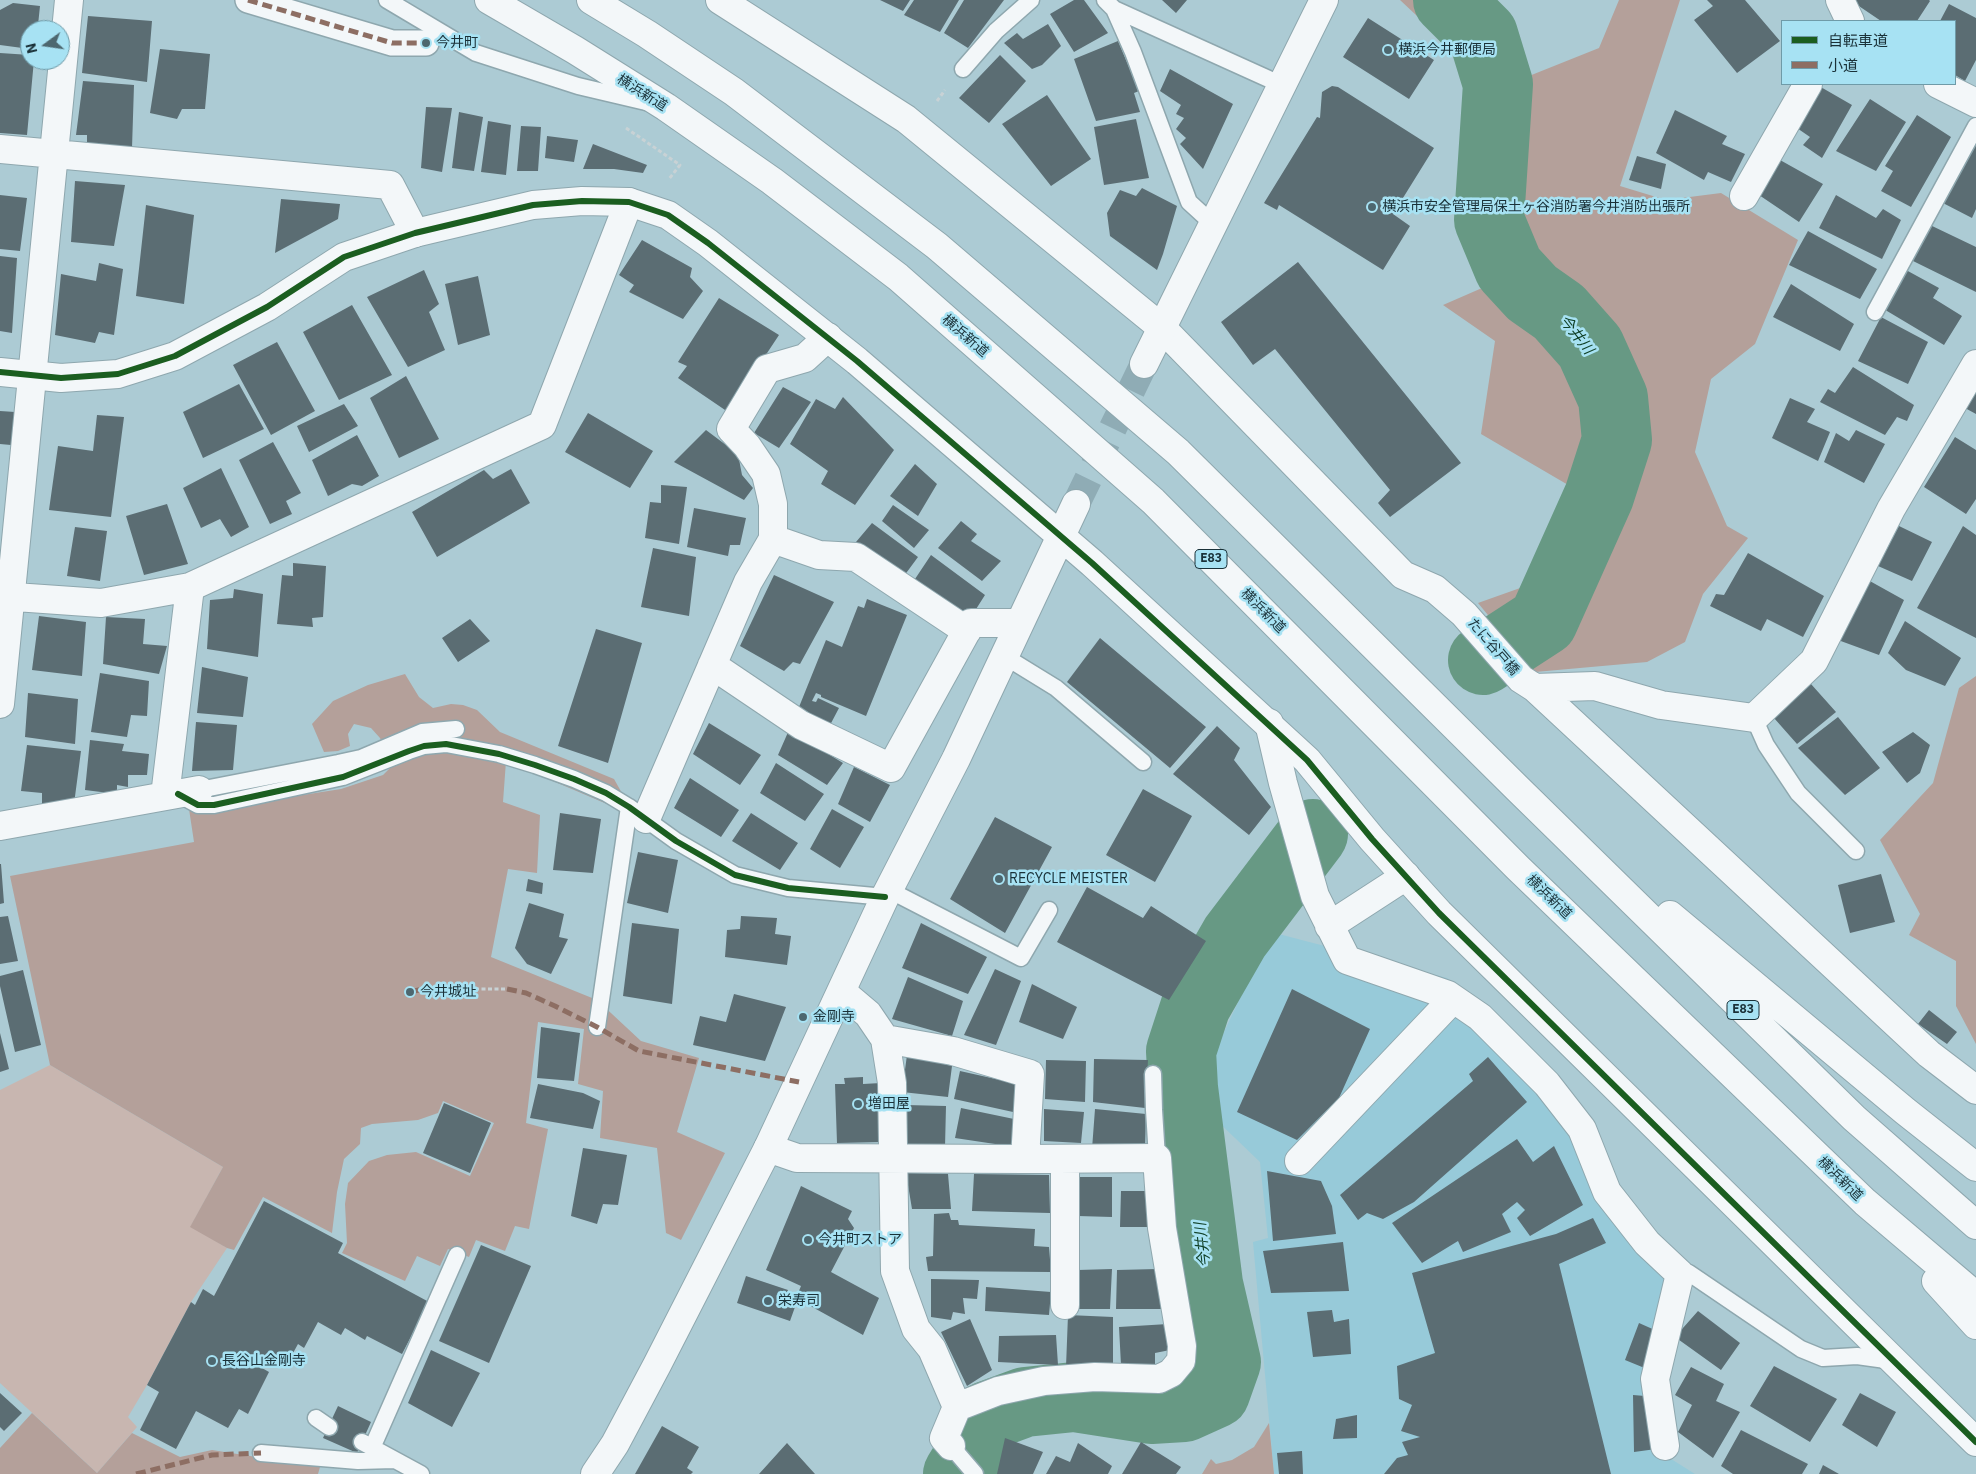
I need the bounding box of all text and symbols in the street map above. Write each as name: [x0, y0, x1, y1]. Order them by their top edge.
north arrow: [20, 20, 70, 70]
legend: [1781, 20, 1956, 85]
text: 自転車道: [1828, 31, 1888, 50]
place label: 今井町: [436, 35, 478, 51]
marker: 今井町: [420, 37, 432, 49]
text: N: [21, 41, 41, 55]
place label: 横浜今井郵便局: [1398, 42, 1496, 58]
marker: 横浜今井郵便局: [1382, 44, 1394, 56]
text: 小道: [1828, 56, 1858, 75]
street label: 横浜新道: [614, 71, 670, 115]
place label: 横浜市安全管理局保土ヶ谷消防署今井消防出張所: [1382, 199, 1690, 215]
marker: 横浜市安全管理局保土ヶ谷消防署今井消防出張所: [1366, 201, 1378, 213]
street label: 横浜新道: [938, 311, 992, 361]
water label: 今井川: [1555, 312, 1597, 358]
road number: E83: [1195, 550, 1227, 568]
street label: 横浜新道: [1237, 585, 1289, 637]
street label: たに谷戸橋: [1464, 615, 1522, 679]
place label: RECYCLE MEISTER: [1009, 871, 1128, 887]
street label: 横浜新道: [1523, 872, 1575, 922]
marker: RECYCLE MEISTER: [993, 873, 1005, 885]
place label: 今井城址: [420, 984, 476, 1000]
marker: 今井城址: [404, 986, 416, 998]
road number: E83: [1727, 1000, 1759, 1020]
place label: 金剛寺: [813, 1009, 855, 1025]
marker: 金剛寺: [797, 1011, 809, 1023]
place label: 増田屋: [868, 1096, 910, 1112]
marker: 増田屋: [852, 1098, 864, 1110]
street label: 横浜新道: [1814, 1154, 1866, 1204]
water label: 今井川: [1192, 1222, 1214, 1268]
place label: 今井町ストア: [818, 1232, 902, 1248]
marker: 今井町ストア: [802, 1234, 814, 1246]
place label: 栄寿司: [778, 1293, 820, 1309]
marker: 栄寿司: [762, 1295, 774, 1307]
place label: 長谷山金剛寺: [222, 1353, 306, 1369]
marker: 長谷山金剛寺: [206, 1355, 218, 1367]

